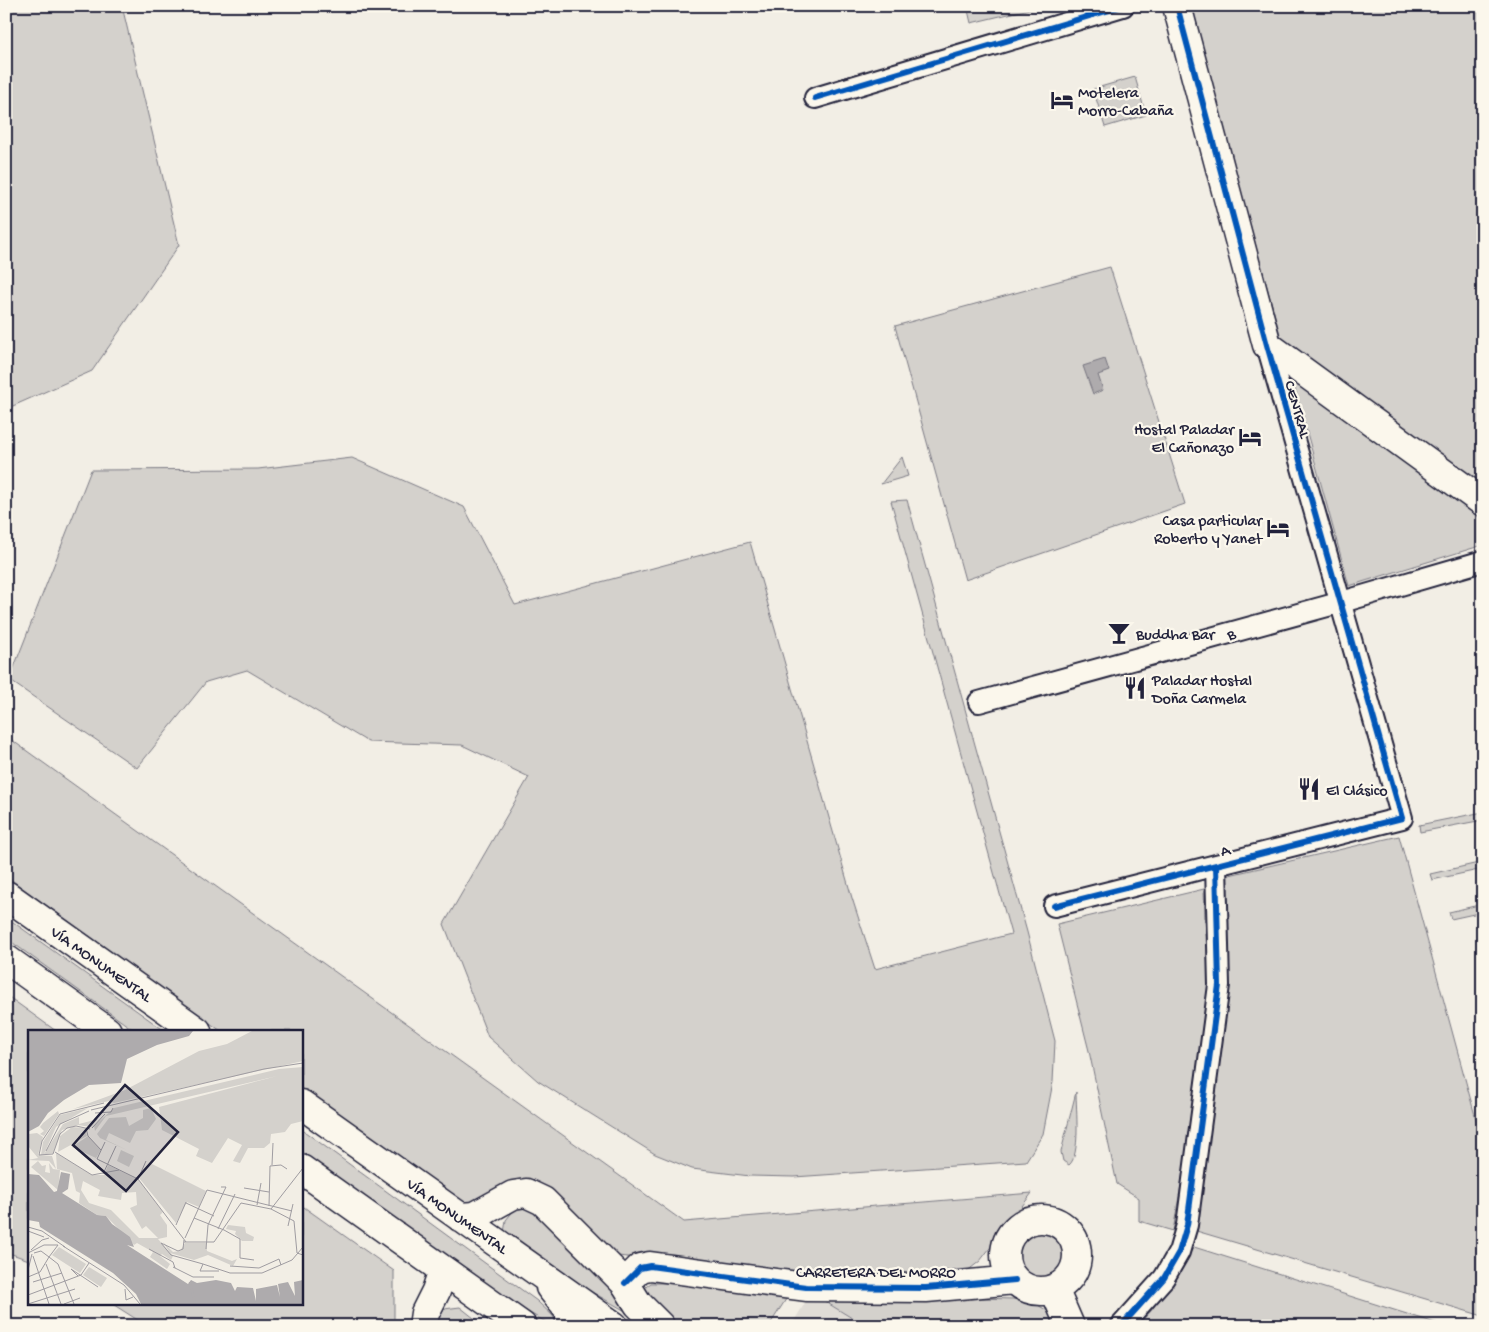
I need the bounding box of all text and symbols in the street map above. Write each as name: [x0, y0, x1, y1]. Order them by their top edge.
place label: Motelera Morro-Cabaña: [1078, 85, 1175, 122]
hotel icon: Motelera Morro-Cabaña: [1049, 87, 1075, 113]
street label: CENTRAL: [1278, 379, 1313, 442]
place label: Hostal Paladar El Cañonazo: [1134, 422, 1235, 459]
hotel icon: Hostal Paladar El Cañonazo: [1237, 424, 1263, 450]
place label: Casa particular Roberto y Yanet: [1154, 513, 1263, 550]
hotel icon: Casa particular Roberto y Yanet: [1265, 515, 1291, 541]
bar icon: Buddha Bar: [1106, 620, 1132, 646]
street label: B: [1225, 626, 1239, 647]
place label: Buddha Bar: [1135, 627, 1216, 646]
place label: Paladar Hostal Doña Carmela: [1151, 673, 1252, 710]
restaurant icon: Paladar Hostal Doña Carmela: [1122, 675, 1148, 701]
restaurant icon: El Clásico: [1296, 776, 1322, 802]
place label: El Clásico: [1326, 783, 1387, 802]
street label: A: [1219, 842, 1234, 863]
street label: VÍA MONUMENTAL: [45, 922, 156, 1009]
inset map: [28, 1030, 302, 1304]
street label: VÍA MONUMENTAL: [401, 1174, 512, 1261]
street label: CARRETERA DEL MORRO: [796, 1265, 956, 1284]

